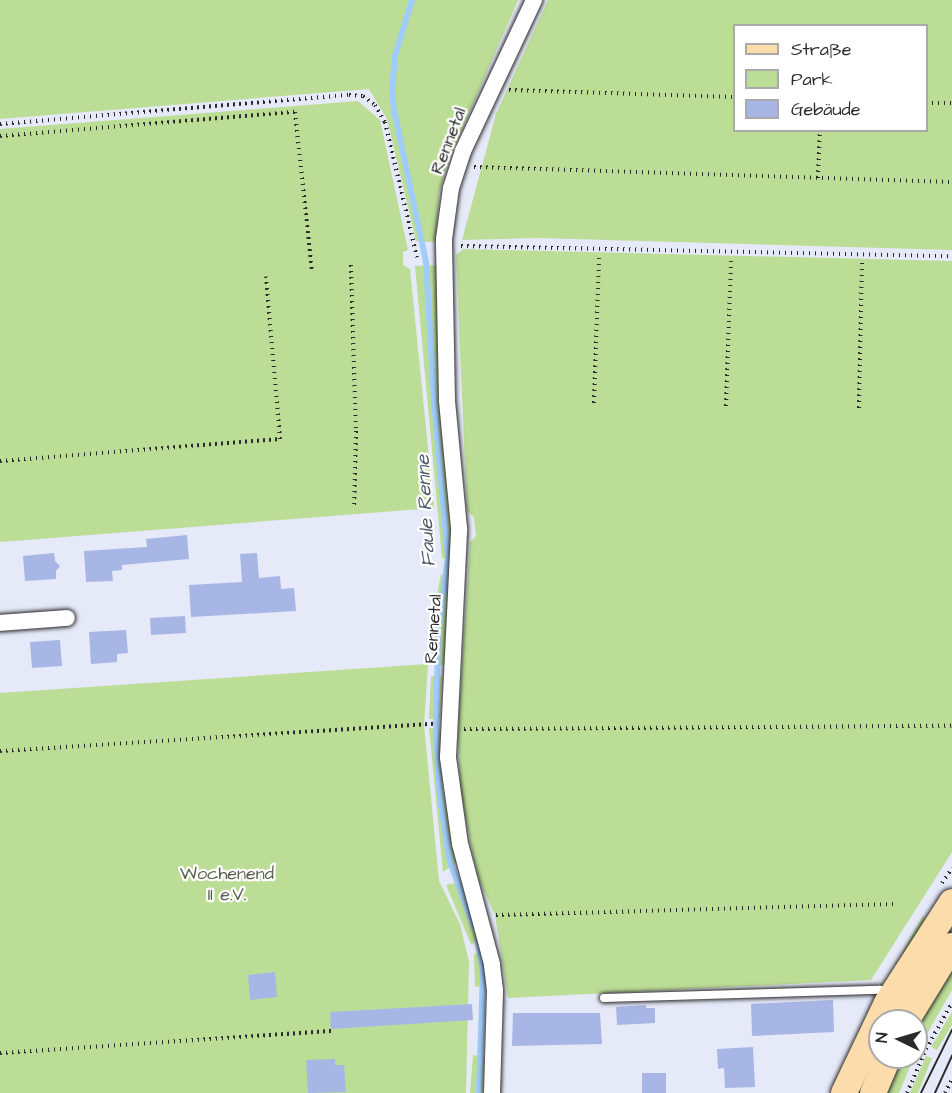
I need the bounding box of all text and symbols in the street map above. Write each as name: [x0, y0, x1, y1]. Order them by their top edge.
legend: [733, 24, 928, 132]
text: Straße: [791, 37, 851, 62]
text: Park: [791, 67, 833, 92]
text: Gebäude: [791, 97, 861, 122]
street label: Rennetal: [426, 105, 472, 177]
water label: Faule Renne: [411, 454, 441, 568]
street label: Rennetal: [421, 594, 447, 664]
park label: Wochenend II e.V.: [180, 864, 274, 906]
north arrow: [868, 1009, 928, 1069]
text: N: [871, 1032, 893, 1044]

